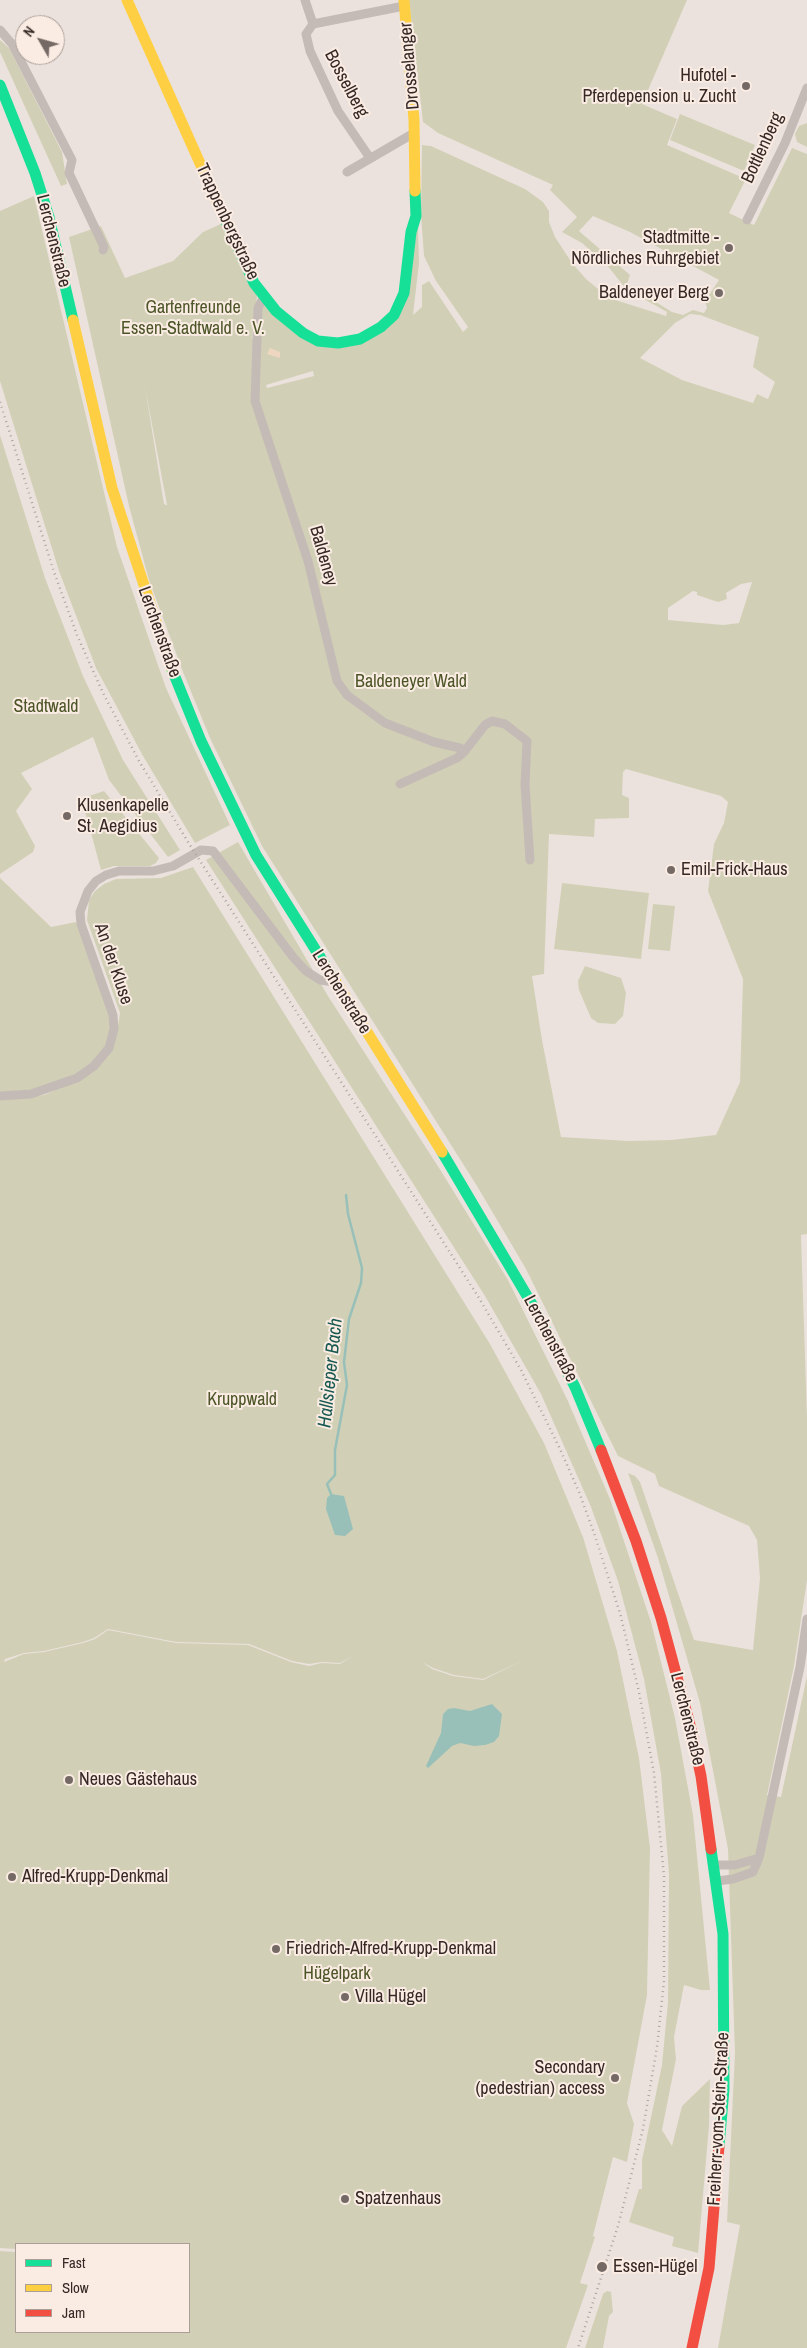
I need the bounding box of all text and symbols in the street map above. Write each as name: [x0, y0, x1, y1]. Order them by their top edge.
north arrow: [15, 15, 65, 65]
street label: Drosselanger: [395, 21, 425, 111]
text: N: [19, 23, 39, 40]
street label: Bosselberg: [319, 46, 373, 122]
place label: Hufotel - Pferdepension u. Zucht: [583, 65, 736, 108]
marker: Hufotel - Pferdepension u. Zucht: [740, 80, 752, 92]
street label: Bottlenberg: [737, 109, 789, 187]
street label: Trappenbergstraße: [191, 160, 263, 284]
street label: Lerchenstraße: [31, 192, 75, 290]
place label: Stadtmitte - Nördliches Ruhrgebiet: [571, 227, 719, 270]
marker: Stadtmitte - Nördliches Ruhrgebiet: [723, 242, 735, 254]
place label: Baldeneyer Berg: [599, 282, 709, 304]
marker: Baldeneyer Berg: [713, 287, 725, 299]
park label: Gartenfreunde Essen-Stadtwald e. V.: [121, 297, 265, 340]
street label: Baldeney: [304, 523, 342, 589]
street label: Lerchenstraße: [133, 584, 185, 680]
park label: Baldeneyer Wald: [355, 671, 467, 693]
park label: Stadtwald: [14, 696, 78, 718]
place label: Klusenkapelle St. Aegidius: [77, 795, 169, 838]
marker: Klusenkapelle St. Aegidius: [61, 810, 73, 822]
place label: Emil-Frick-Haus: [681, 859, 788, 881]
marker: Emil-Frick-Haus: [665, 864, 677, 876]
street label: An der Kluse: [89, 921, 137, 1007]
street label: Lerchenstraße: [307, 946, 375, 1038]
street label: Lerchenstraße: [518, 1292, 582, 1386]
water label: Hallsieper Bach: [314, 1317, 348, 1429]
park label: Kruppwald: [207, 1389, 277, 1411]
street label: Lerchenstraße: [665, 1670, 709, 1768]
place label: Neues Gästehaus: [79, 1769, 197, 1791]
marker: Neues Gästehaus: [63, 1774, 75, 1786]
place label: Alfred-Krupp-Denkmal: [22, 1866, 168, 1888]
marker: Alfred-Krupp-Denkmal: [6, 1871, 18, 1883]
place label: Friedrich-Alfred-Krupp-Denkmal: [286, 1938, 496, 1960]
marker: Friedrich-Alfred-Krupp-Denkmal: [270, 1943, 282, 1955]
park label: Hügelpark: [303, 1963, 371, 1985]
place label: Villa Hügel: [355, 1986, 426, 2008]
marker: Villa Hügel: [339, 1991, 351, 2003]
street label: Freiherr-vom-Stein-Straße: [704, 2032, 734, 2206]
place label: Secondary (pedestrian) access: [475, 2057, 605, 2100]
marker: Secondary (pedestrian) access: [609, 2072, 621, 2084]
place label: Spatzenhaus: [355, 2188, 441, 2210]
marker: Spatzenhaus: [339, 2193, 351, 2205]
legend: [15, 2243, 190, 2333]
text: Fast: [62, 2252, 85, 2273]
place label: Essen-Hügel: [613, 2256, 697, 2278]
marker: Essen-Hügel: [595, 2260, 609, 2274]
text: Slow: [62, 2277, 89, 2298]
text: Jam: [62, 2302, 85, 2323]

